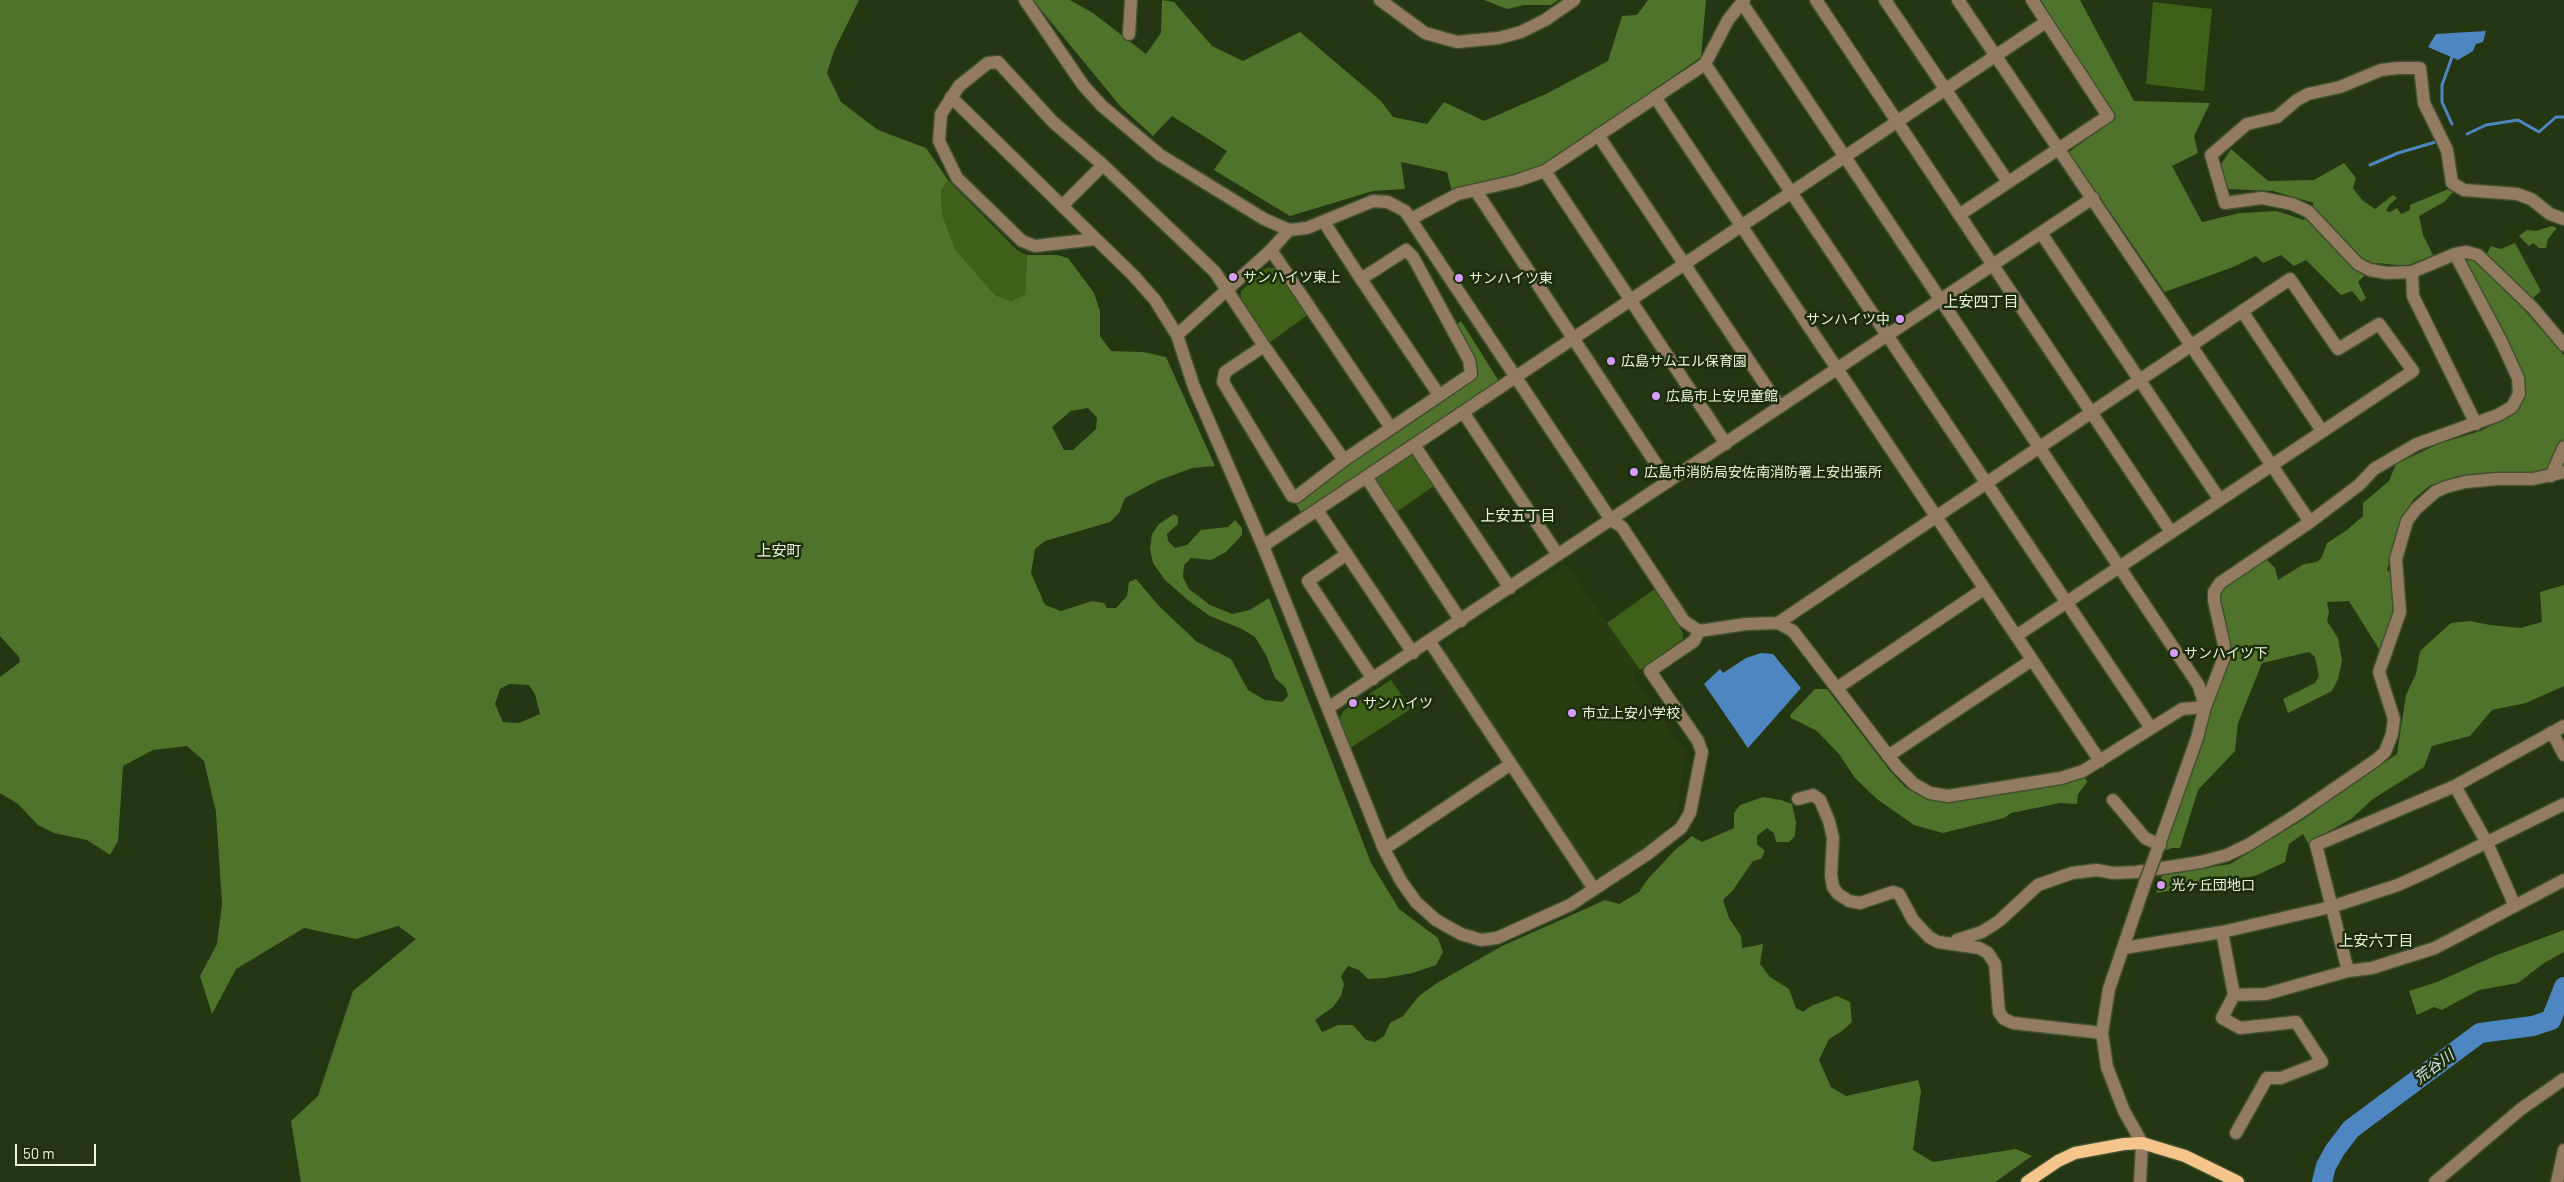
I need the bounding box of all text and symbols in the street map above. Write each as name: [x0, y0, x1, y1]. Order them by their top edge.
place label: サンハイツ東上: [1243, 269, 1341, 285]
place label: サンハイツ東: [1469, 270, 1553, 286]
marker: サンハイツ東上: [1227, 271, 1239, 283]
marker: サンハイツ東: [1453, 272, 1465, 284]
district label: 上安四丁目: [1944, 293, 2018, 311]
place label: サンハイツ中: [1806, 311, 1890, 327]
marker: サンハイツ中: [1894, 313, 1906, 325]
place label: 広島サムエル保育園: [1621, 353, 1747, 369]
marker: 広島サムエル保育園: [1605, 355, 1617, 367]
place label: 広島市上安児童館: [1666, 388, 1778, 404]
marker: 広島市上安児童館: [1650, 390, 1662, 402]
place label: 広島市消防局安佐南消防署上安出張所: [1644, 464, 1882, 480]
marker: 広島市消防局安佐南消防署上安出張所: [1628, 466, 1640, 478]
district label: 上安五丁目: [1481, 507, 1555, 525]
district label: 上安町: [757, 542, 801, 560]
place label: サンハイツ下: [2184, 645, 2268, 661]
marker: サンハイツ下: [2168, 647, 2180, 659]
place label: サンハイツ: [1363, 695, 1433, 711]
marker: サンハイツ: [1347, 697, 1359, 709]
place label: 市立上安小学校: [1582, 705, 1680, 721]
marker: 市立上安小学校: [1566, 707, 1578, 719]
place label: 光ヶ丘団地口: [2171, 877, 2255, 893]
marker: 光ヶ丘団地口: [2155, 879, 2167, 891]
district label: 上安六丁目: [2339, 932, 2413, 950]
water label: 荒谷川: [2411, 1046, 2457, 1088]
scale bar: [18, 1134, 99, 1166]
text: 50 m: [23, 1144, 55, 1162]

